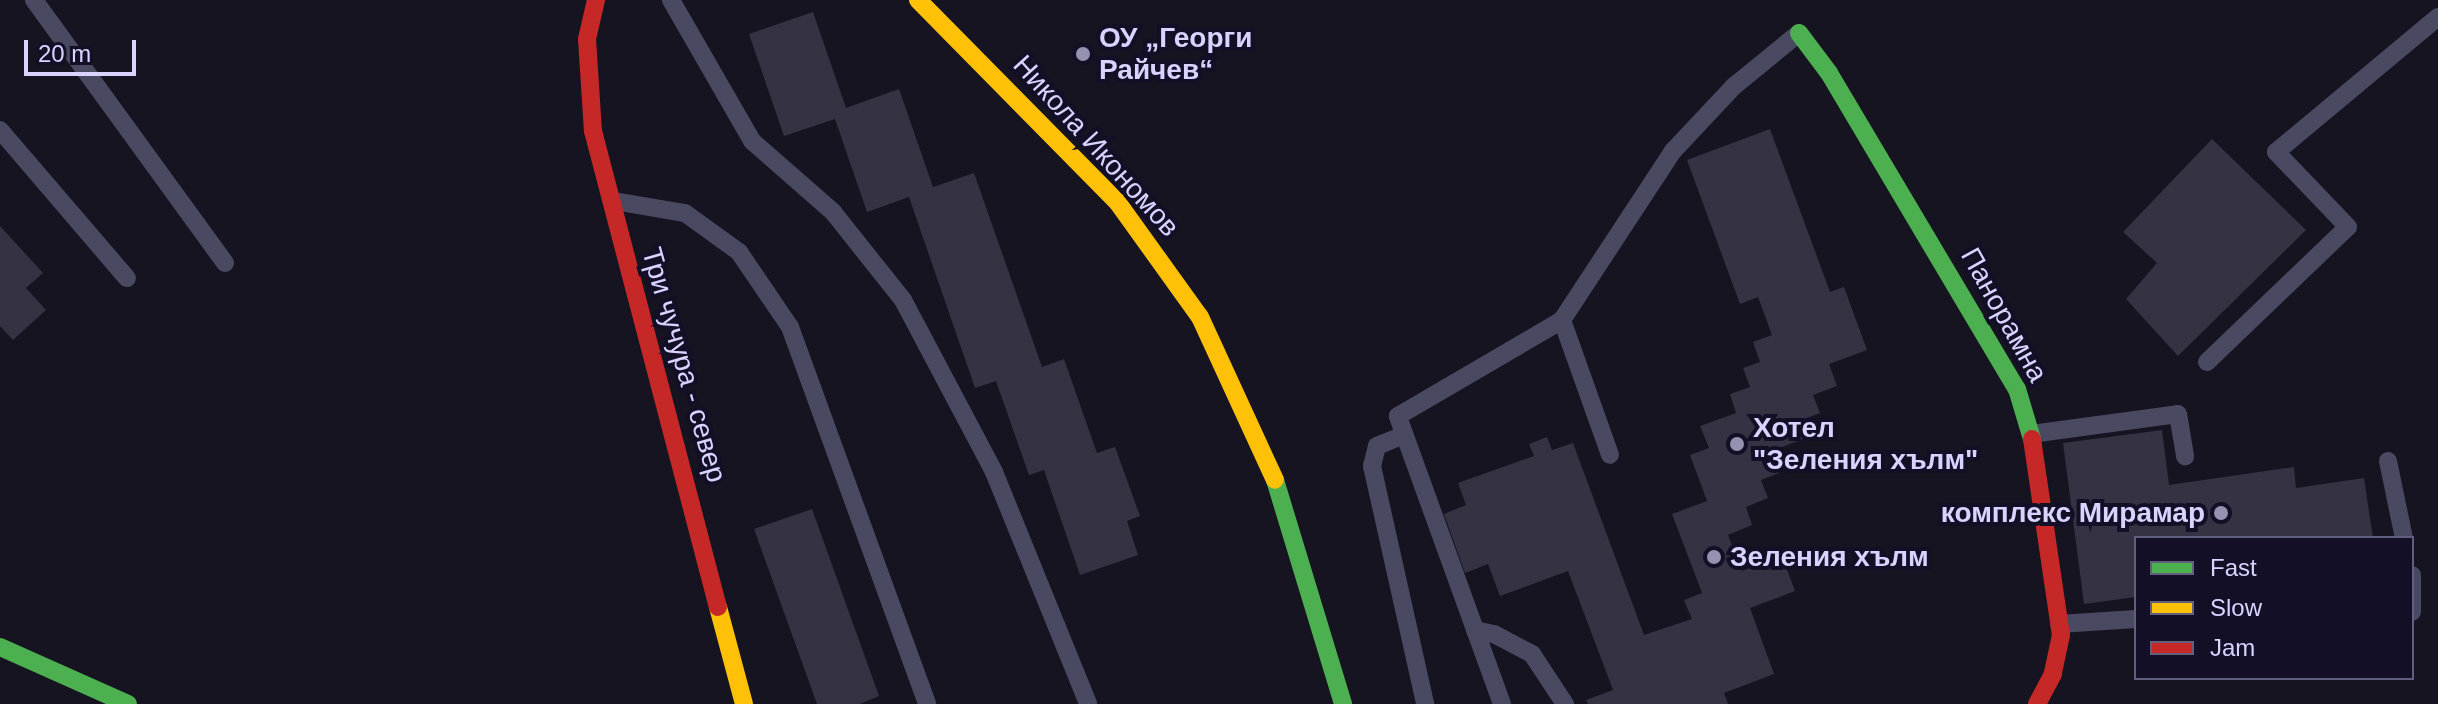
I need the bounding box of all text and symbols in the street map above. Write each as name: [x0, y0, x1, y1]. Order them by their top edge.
place label: ОУ „Георги Райчев“: [1099, 21, 1252, 87]
scale bar: [28, 24, 140, 74]
text: 20 m: [38, 40, 91, 67]
marker: ОУ „Георги Райчев“: [1074, 45, 1092, 63]
street label: Никола Икономов: [1006, 49, 1186, 243]
street label: Панорамна: [1953, 242, 2055, 388]
street label: Три чучура - север: [634, 244, 734, 486]
place label: Хотел "Зеления хълм": [1753, 411, 1978, 477]
marker: Хотел "Зеления хълм": [1728, 435, 1746, 453]
place label: комплекс Мирамар: [1941, 496, 2205, 530]
marker: комплекс Мирамар: [2212, 504, 2230, 522]
legend: [2134, 536, 2414, 680]
place label: Зеления хълм: [1730, 540, 1929, 574]
marker: Зеления хълм: [1705, 548, 1723, 566]
text: Fast: [2210, 554, 2257, 581]
text: Slow: [2210, 594, 2262, 621]
text: Jam: [2210, 634, 2255, 661]

